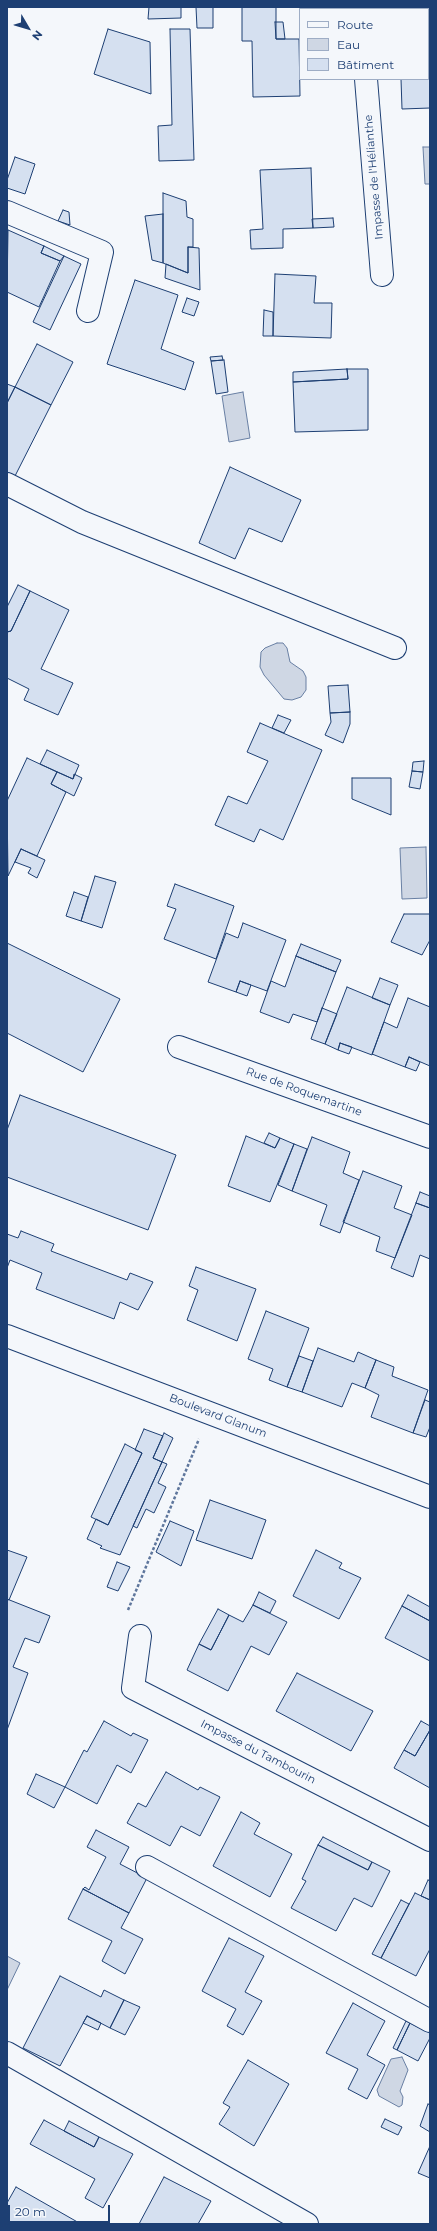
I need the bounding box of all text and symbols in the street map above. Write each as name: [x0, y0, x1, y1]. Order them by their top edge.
north arrow: [8, 8, 48, 48]
legend: [299, 8, 429, 80]
text: Route: [337, 17, 373, 32]
text: N: [29, 28, 46, 43]
text: Eau: [337, 37, 360, 52]
text: Bâtiment: [337, 57, 394, 72]
street label: Impasse de l'Hélianthe: [362, 114, 386, 240]
street label: Rue de Roquemartine: [244, 1065, 364, 1119]
street label: Boulevard Glanum: [167, 1391, 269, 1441]
street label: Impasse du Tambourin: [198, 1717, 318, 1787]
scale bar: [10, 2197, 112, 2223]
text: 20 m: [15, 2204, 46, 2219]

